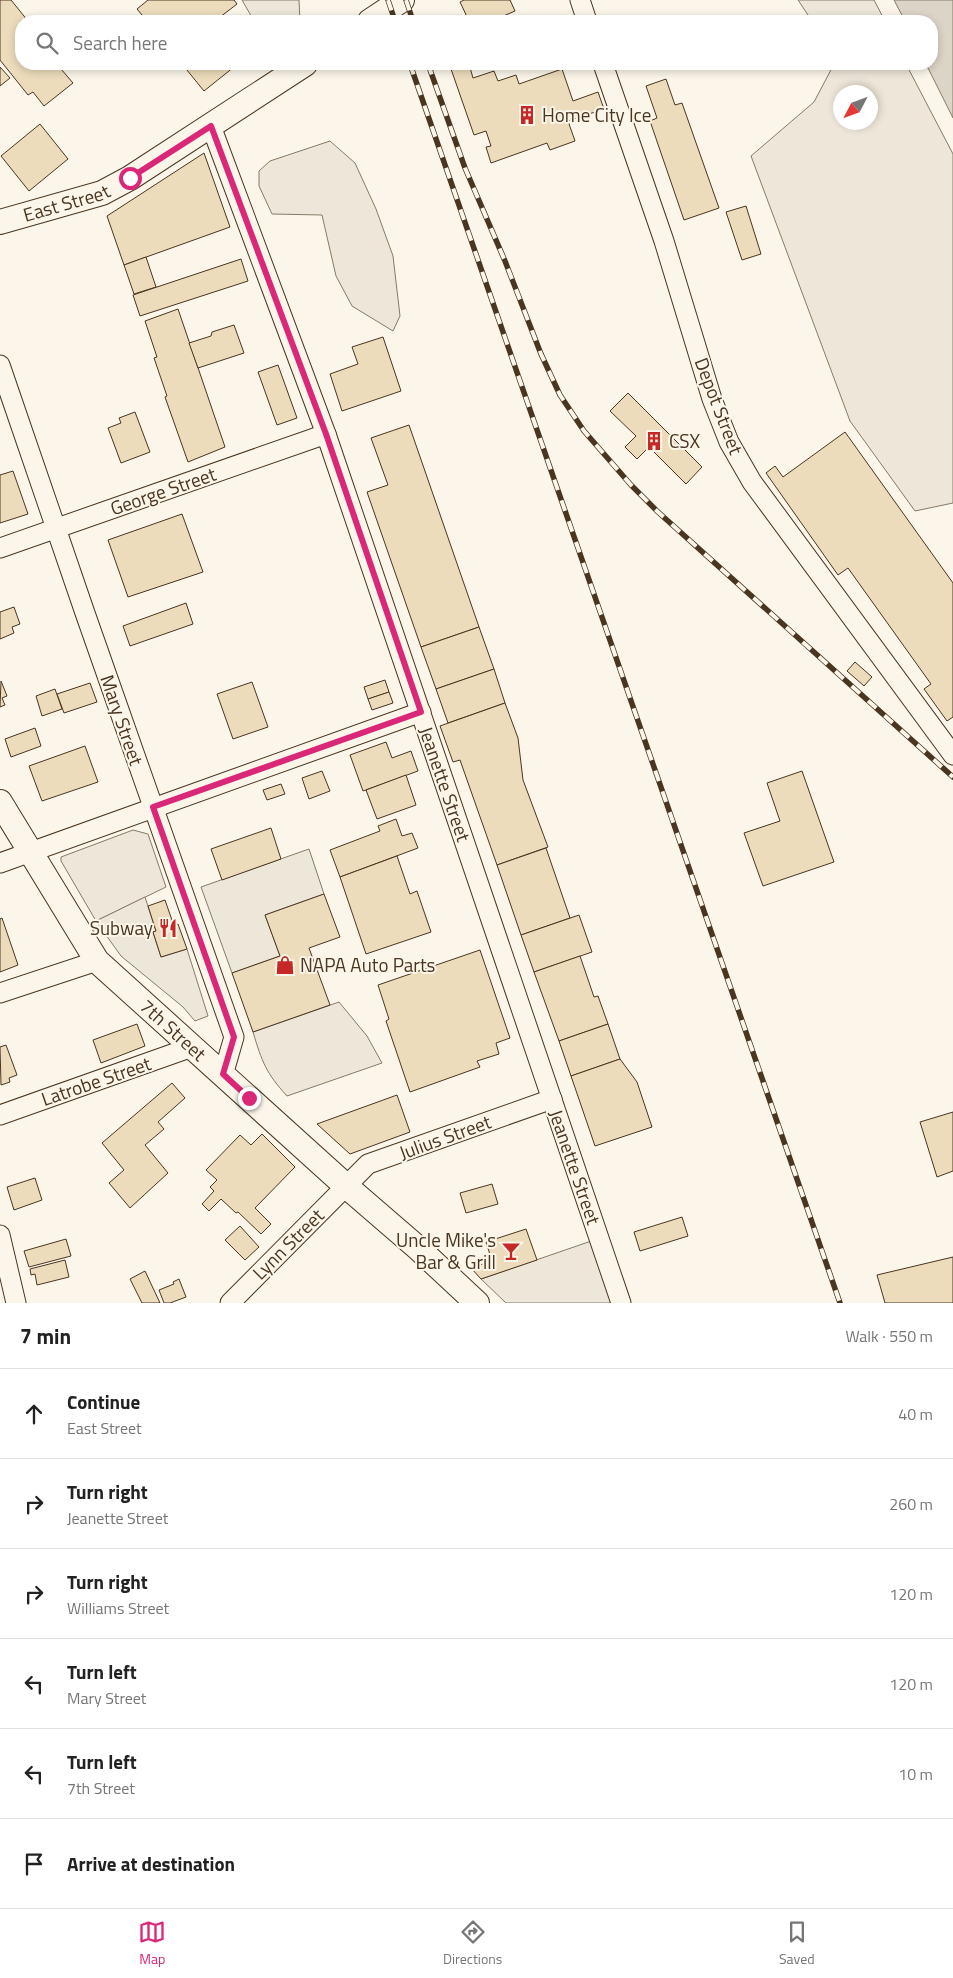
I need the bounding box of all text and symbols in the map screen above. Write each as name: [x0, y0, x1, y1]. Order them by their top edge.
search box: [15, 15, 938, 70]
text: Search here: [73, 28, 167, 57]
icon: search: [33, 29, 61, 57]
north arrow: [833, 85, 878, 130]
place label: Home City Ice: [542, 100, 651, 129]
building icon: Home City Ice: [516, 104, 538, 126]
route start: [119, 167, 142, 190]
street label: East Street: [20, 176, 115, 229]
street label: Depot Street: [688, 353, 751, 459]
place label: CSX: [669, 426, 701, 455]
building icon: CSX: [643, 430, 665, 452]
street label: George Street: [106, 459, 220, 522]
street label: Mary Street: [93, 670, 152, 769]
street label: Jeanette Street: [412, 722, 479, 846]
place label: Subway: [90, 913, 153, 942]
restaurant icon: Subway: [157, 917, 179, 939]
place label: NAPA Auto Parts: [300, 950, 436, 979]
shop icon: NAPA Auto Parts: [274, 954, 296, 976]
street label: 7th Street: [134, 992, 213, 1068]
street label: Latrobe Street: [37, 1048, 155, 1113]
route end: [238, 1087, 261, 1110]
street label: Jeanette Street: [542, 1105, 609, 1229]
street label: Julius Street: [395, 1106, 495, 1167]
street label: Lynn Street: [245, 1201, 330, 1286]
place label: Uncle Mike's Bar & Grill: [396, 1225, 496, 1276]
bar icon: Uncle Mike's Bar & Grill: [500, 1240, 522, 1262]
text: 7 min: [20, 1320, 71, 1352]
text: Walk · 550 m: [845, 1324, 933, 1348]
text: Continue: [67, 1387, 140, 1416]
icon: ahead: [20, 1400, 48, 1428]
text: 40 m: [898, 1402, 933, 1426]
text: East Street: [67, 1416, 142, 1440]
text: Turn right: [67, 1477, 148, 1506]
icon: right: [20, 1490, 48, 1518]
text: 260 m: [889, 1492, 933, 1516]
text: Jeanette Street: [67, 1506, 168, 1530]
text: Turn right: [67, 1567, 148, 1596]
icon: right: [20, 1580, 48, 1608]
text: 120 m: [889, 1582, 933, 1606]
text: Williams Street: [67, 1596, 169, 1620]
text: Turn left: [67, 1657, 137, 1686]
icon: left: [20, 1670, 48, 1698]
text: 120 m: [889, 1672, 933, 1696]
text: Mary Street: [67, 1686, 147, 1710]
text: Turn left: [67, 1747, 137, 1776]
icon: left: [20, 1760, 48, 1788]
text: 10 m: [898, 1762, 933, 1786]
text: 7th Street: [67, 1776, 135, 1800]
text: Arrive at destination: [67, 1849, 235, 1878]
icon: arrive: [20, 1850, 48, 1878]
tab: Map: [138, 1918, 166, 1969]
tab: Directions: [443, 1918, 502, 1969]
tab: Saved: [779, 1918, 815, 1969]

